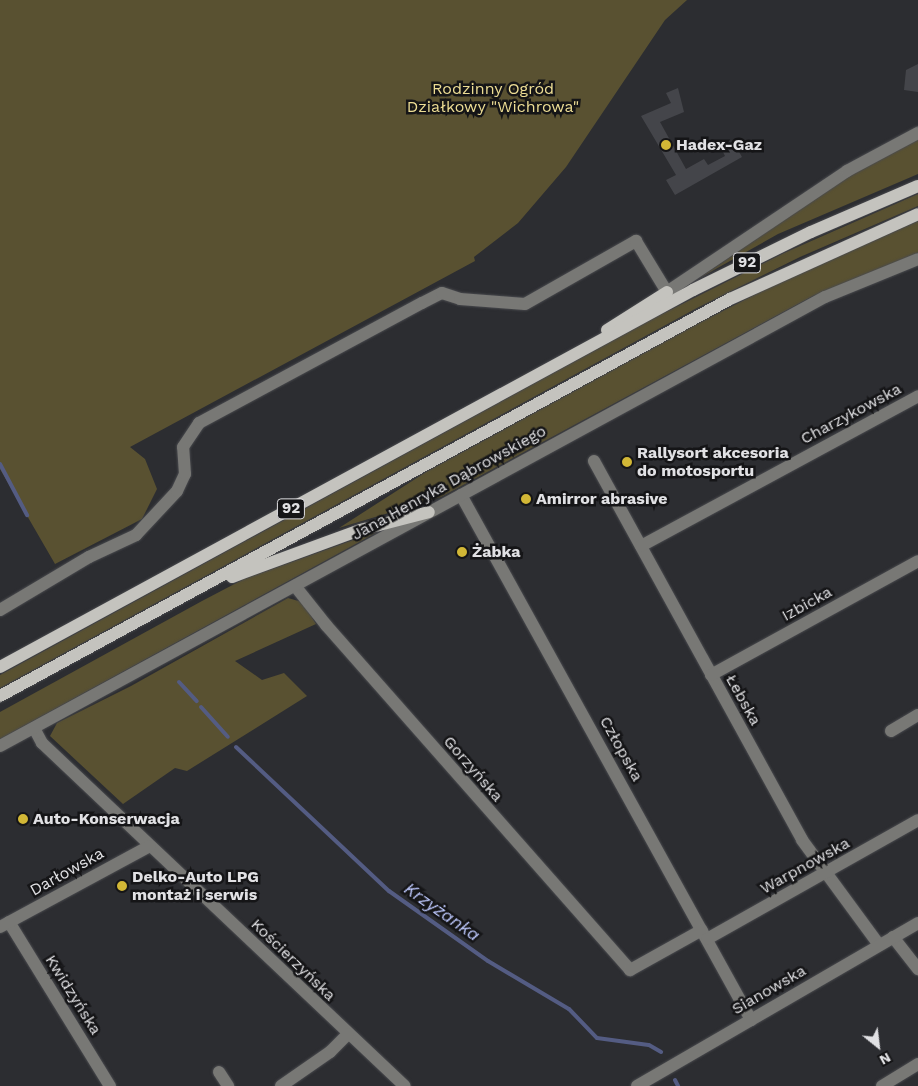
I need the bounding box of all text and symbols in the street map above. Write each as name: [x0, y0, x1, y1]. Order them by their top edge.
park label: Rodzinny Ogród Działkowy "Wichrowa": [407, 79, 579, 117]
place label: Hadex-Gaz: [676, 135, 762, 155]
marker: Hadex-Gaz: [660, 139, 672, 151]
road number: 92: [732, 250, 762, 276]
street label: Charzykowska: [797, 379, 905, 449]
street label: Jana Henryka Dąbrowskiego: [348, 421, 550, 545]
place label: Rallysort akcesoria do motosportu: [637, 443, 789, 481]
marker: Rallysort akcesoria do motosportu: [621, 456, 633, 468]
place label: Amirror abrasive: [536, 489, 668, 509]
marker: Amirror abrasive: [520, 493, 532, 505]
road number: 92: [276, 496, 306, 522]
place label: Żabka: [472, 542, 521, 562]
marker: Żabka: [456, 546, 468, 558]
street label: Izbicka: [779, 582, 835, 626]
street label: Łebska: [721, 671, 765, 729]
street label: Człopska: [595, 713, 647, 785]
street label: Gorzyńska: [439, 732, 507, 806]
place label: Auto-Konserwacja: [33, 809, 180, 829]
marker: Auto-Konserwacja: [17, 813, 29, 825]
street label: Warpnowska: [757, 834, 853, 898]
street label: Darłowska: [27, 844, 107, 900]
place label: Delko-Auto LPG montaż i serwis: [132, 867, 259, 905]
water label: Krzyżanka: [400, 878, 484, 946]
marker: Delko-Auto LPG montaż i serwis: [116, 880, 128, 892]
street label: Kościerzyńska: [247, 915, 339, 1005]
street label: Kwidzyńska: [41, 951, 105, 1039]
street label: Sianowska: [729, 961, 809, 1019]
north arrow: [853, 1021, 903, 1071]
text: N: [877, 1050, 894, 1069]

